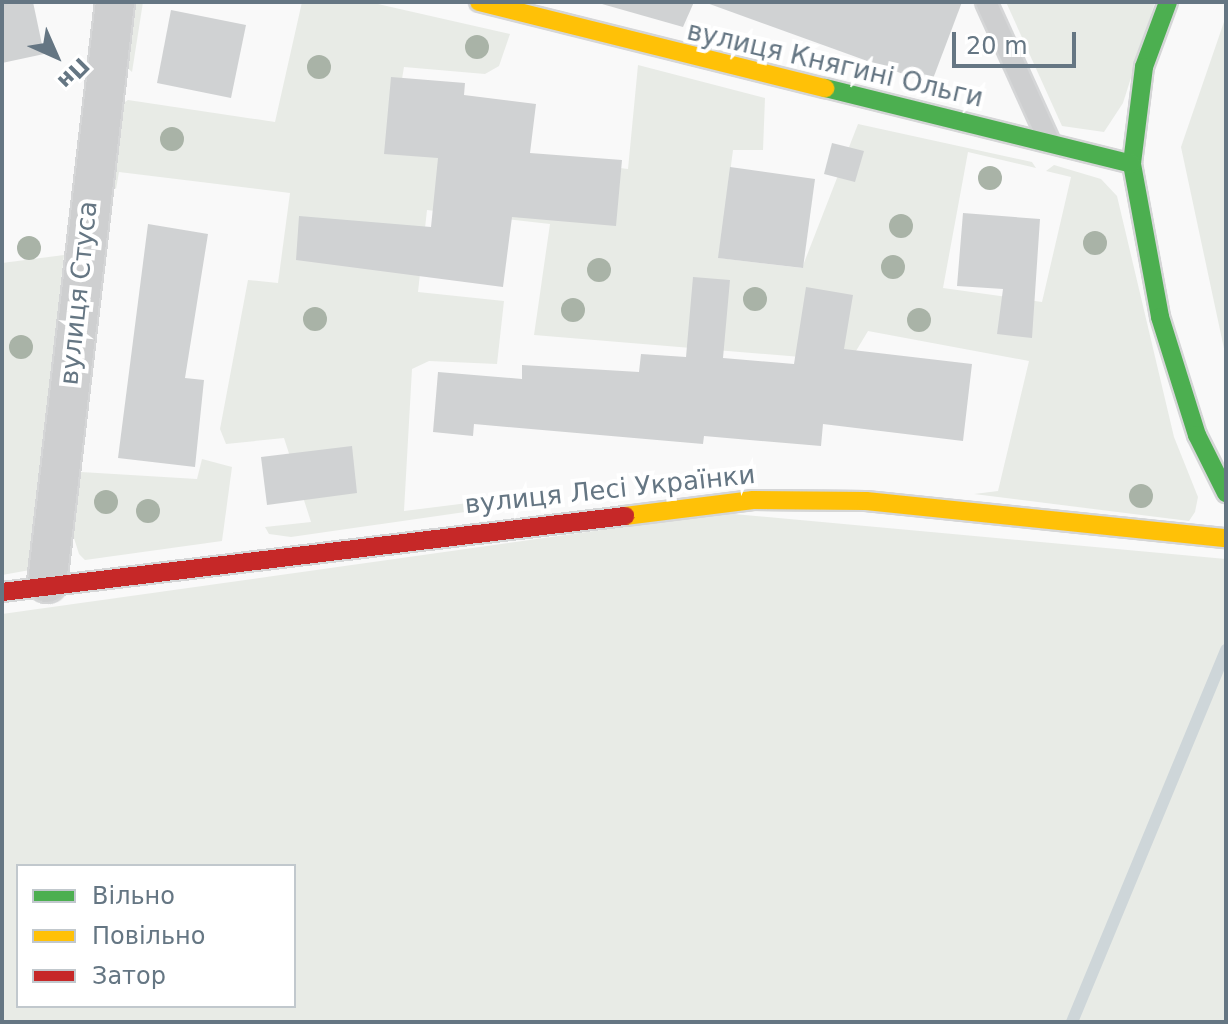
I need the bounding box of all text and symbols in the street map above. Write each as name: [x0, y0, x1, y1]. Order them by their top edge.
north arrow: [16, 16, 96, 96]
street label: вулиця Княгині Ольги: [684, 16, 986, 114]
scale bar: [956, 16, 1080, 66]
text: 20 m: [966, 32, 1028, 60]
text: Пн: [53, 53, 94, 94]
street label: вулиця Стуса: [54, 200, 104, 386]
street label: вулиця Лесі Українки: [463, 459, 757, 521]
legend: [16, 864, 296, 1008]
text: Вільно: [92, 882, 175, 910]
text: Повільно: [92, 922, 205, 950]
text: Затор: [92, 962, 166, 990]

